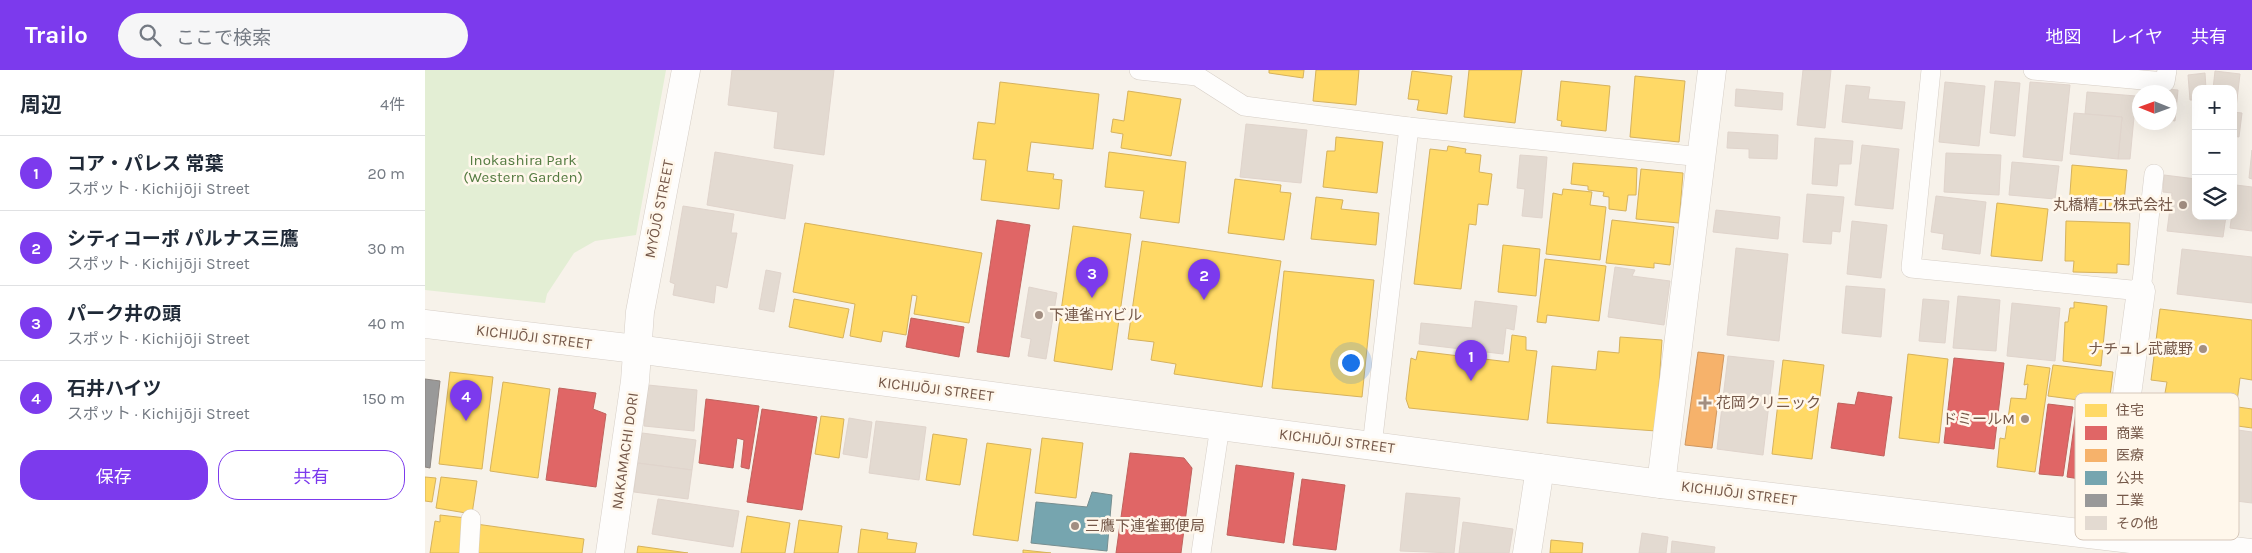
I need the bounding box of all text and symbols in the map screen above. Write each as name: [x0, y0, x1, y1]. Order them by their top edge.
search box: [118, 13, 468, 58]
text: Trailo: [25, 21, 88, 49]
icon: search: [136, 21, 164, 49]
text: 地図: [2046, 26, 2082, 48]
text: レイヤ: [2110, 26, 2163, 48]
text: 共有: [2191, 26, 2227, 48]
text: ここで検索: [176, 27, 271, 49]
north arrow: [2132, 85, 2177, 130]
map controls: [2192, 85, 2237, 220]
button: +: [2192, 85, 2237, 130]
text: 周辺: [20, 93, 62, 117]
text: 4件: [380, 95, 405, 114]
button: −: [2192, 130, 2237, 175]
park label: Inokashira Park (Western Garden): [463, 151, 583, 186]
text: コア・パレス 常葉: [67, 153, 224, 175]
street label: MYŌJŌ STREET: [641, 158, 677, 260]
text: 1: [33, 164, 39, 183]
text: 20 m: [367, 164, 405, 183]
button: layers: [2192, 175, 2237, 220]
text: スポット · Kichijōji Street: [67, 179, 250, 198]
place label: 丸橋精工株式会社: [2053, 196, 2173, 214]
marker: 丸橋精工株式会社: [2177, 199, 2189, 211]
text: シティコーポ パルナス三鷹: [67, 228, 299, 250]
text: 2: [31, 239, 41, 258]
text: 30 m: [367, 239, 405, 258]
text: スポット · Kichijōji Street: [67, 254, 250, 273]
pin: 3: [1076, 257, 1108, 298]
pin: 2: [1188, 259, 1220, 300]
text: パーク井の頭: [67, 303, 181, 325]
place label: 下連雀HYビル: [1049, 306, 1142, 324]
marker: 下連雀HYビル: [1033, 309, 1045, 321]
text: 3: [31, 314, 41, 333]
text: 40 m: [368, 314, 405, 333]
street label: KICHIJŌJI STREET: [475, 321, 593, 353]
text: スポット · Kichijōji Street: [67, 329, 250, 348]
pin: 1: [1455, 340, 1487, 381]
place label: ナチュレ武蔵野: [2088, 340, 2193, 358]
marker: ナチュレ武蔵野: [2197, 343, 2209, 355]
your location: [1338, 350, 1364, 376]
street label: KICHIJŌJI STREET: [877, 373, 995, 405]
text: 石井ハイツ: [67, 378, 162, 400]
pin: 4: [450, 380, 482, 421]
text: 4: [31, 389, 41, 408]
text: 150 m: [362, 389, 405, 408]
street label: NAKAMACHI DORI: [608, 391, 642, 511]
legend: [2075, 393, 2239, 540]
place label: 花岡クリニック: [1716, 394, 1821, 412]
marker: 花岡クリニック: [1698, 396, 1712, 410]
text: 住宅: [2116, 402, 2144, 419]
text: スポット · Kichijōji Street: [67, 404, 250, 423]
place label: ドミールM: [1942, 410, 2015, 428]
marker: ドミールM: [2019, 413, 2031, 425]
street label: KICHIJŌJI STREET: [1278, 425, 1396, 457]
text: 商業: [2116, 425, 2144, 442]
text: 医療: [2116, 447, 2144, 464]
button: 保存: [20, 450, 208, 500]
button: 共有: [218, 450, 405, 500]
text: 公共: [2116, 470, 2144, 487]
street label: KICHIJŌJI STREET: [1680, 477, 1798, 509]
text: 工業: [2116, 492, 2144, 509]
text: その他: [2116, 515, 2158, 532]
place label: 三鷹下連雀郵便局: [1085, 517, 1205, 535]
marker: 三鷹下連雀郵便局: [1069, 520, 1081, 532]

